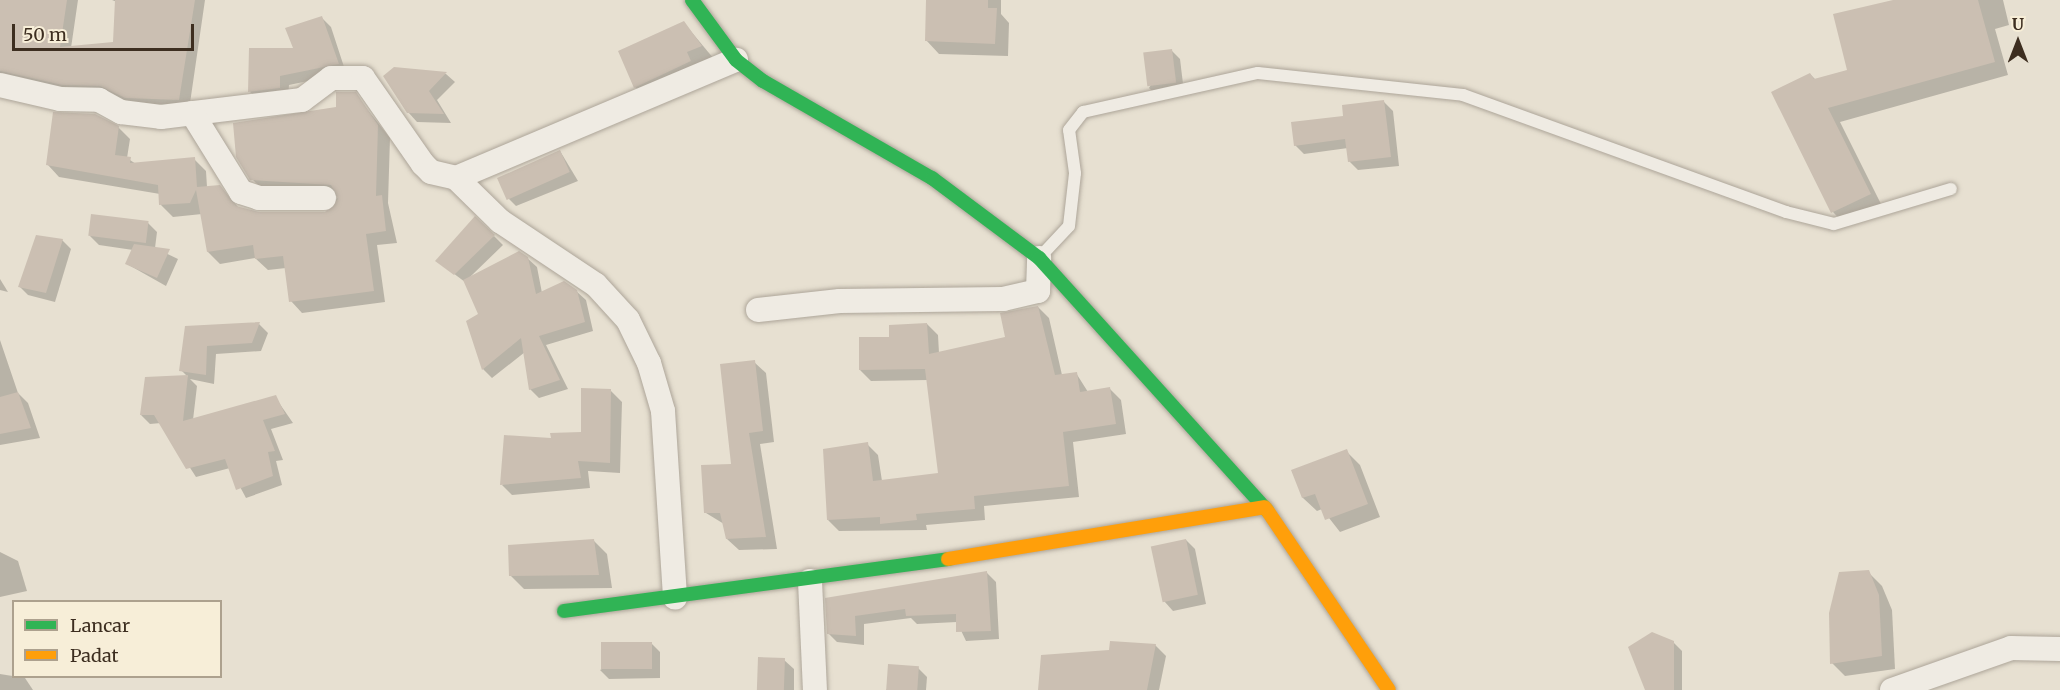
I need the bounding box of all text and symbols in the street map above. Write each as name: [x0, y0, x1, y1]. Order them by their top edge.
scale bar: [15, 12, 196, 50]
north arrow: [1988, 12, 2048, 72]
text: U: [2012, 14, 2024, 34]
text: 50 m: [23, 23, 67, 46]
legend: [12, 600, 222, 678]
text: Lancar: [70, 614, 130, 637]
text: Padat: [70, 644, 119, 667]

